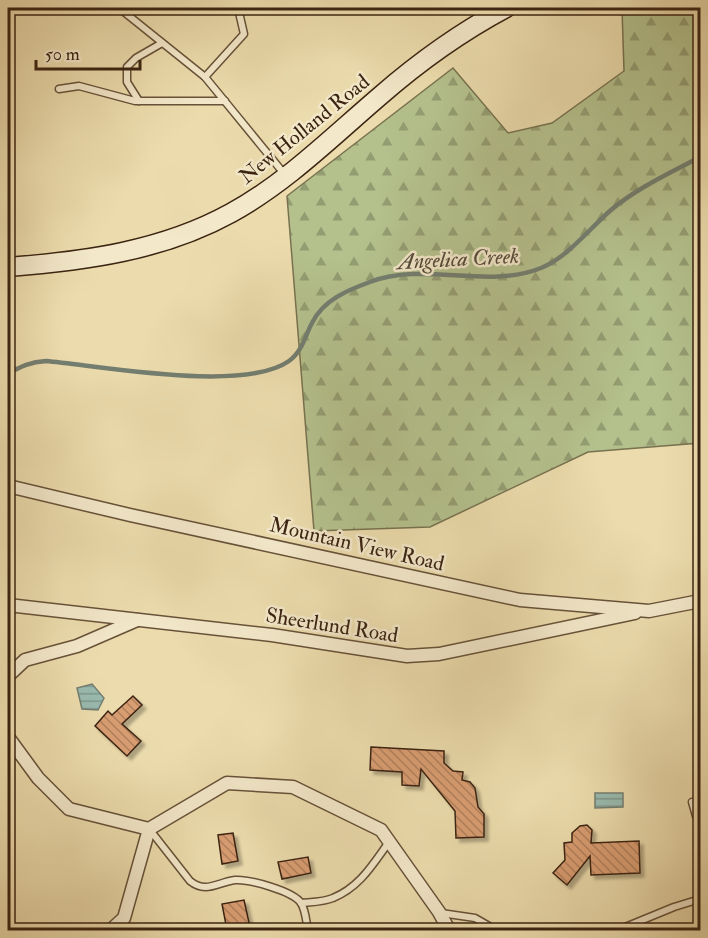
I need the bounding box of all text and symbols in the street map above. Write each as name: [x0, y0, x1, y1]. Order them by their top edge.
scale bar: [36, 33, 140, 71]
text: 50 m: [45, 43, 80, 66]
street label: New Holland Road: [234, 68, 376, 190]
water label: Angelica Creek: [394, 242, 520, 276]
street label: Mountain View Road: [267, 511, 447, 578]
street label: Sheerlund Road: [264, 602, 401, 649]

